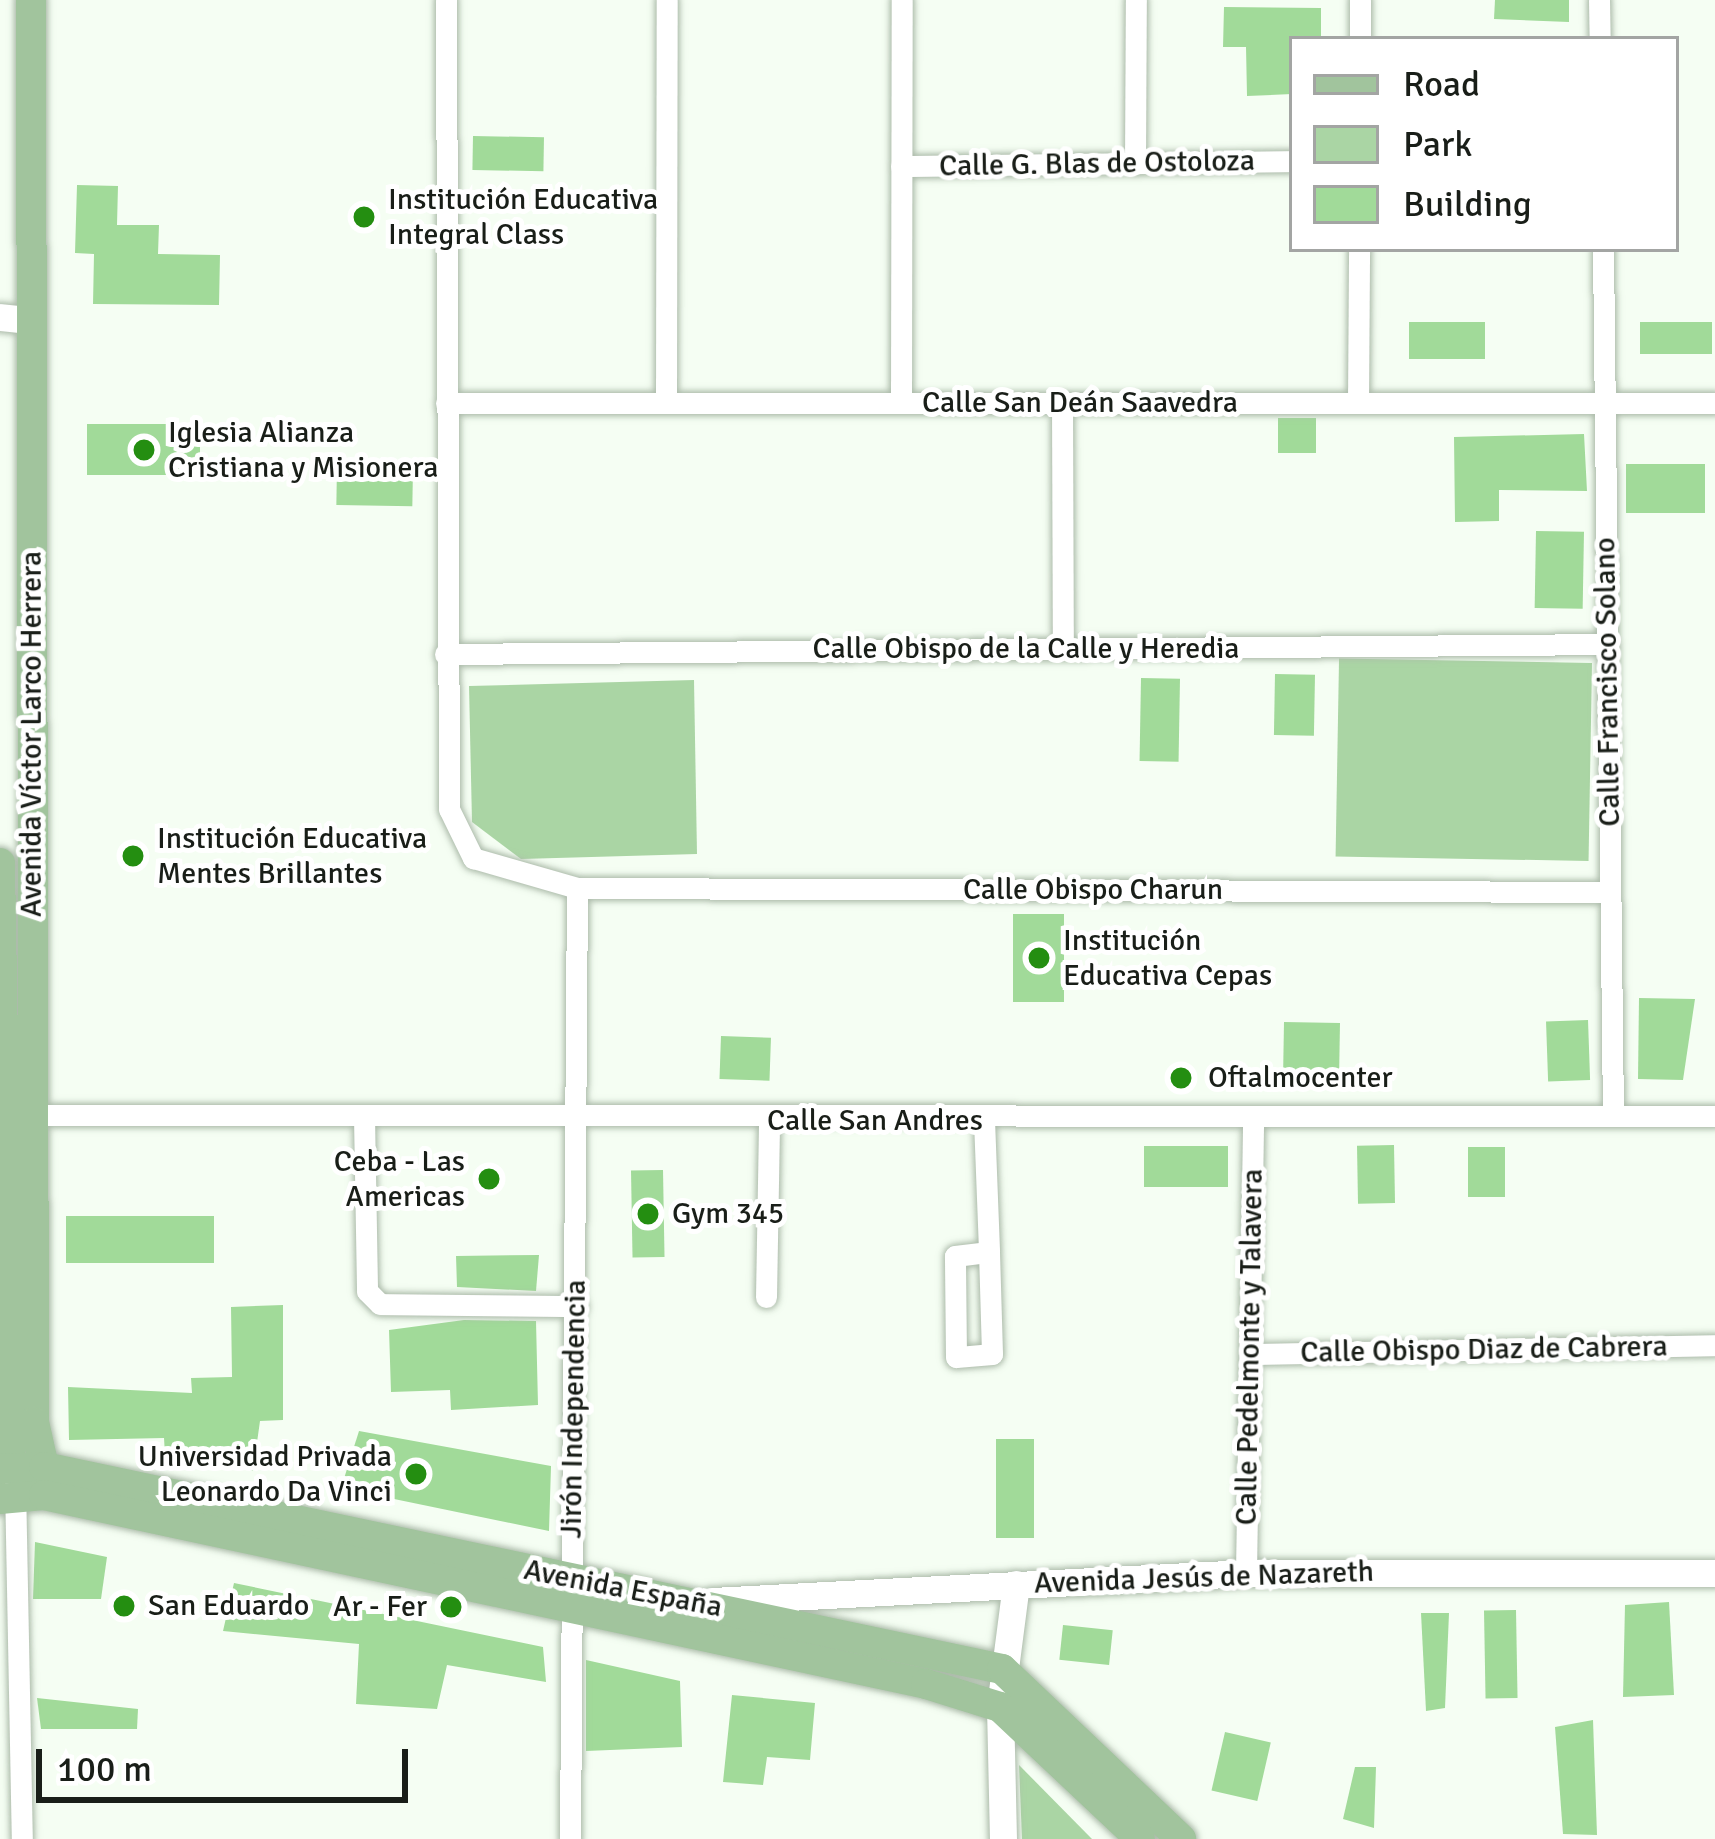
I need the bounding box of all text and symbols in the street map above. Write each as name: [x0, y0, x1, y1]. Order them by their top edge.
legend: [1289, 36, 1679, 252]
text: Road: [1403, 62, 1480, 107]
text: Park: [1403, 122, 1472, 167]
street label: Calle G. Blas de Ostoloza: [939, 143, 1255, 185]
place label: Institución Educativa Integral Class: [388, 182, 658, 252]
text: Building: [1403, 182, 1532, 227]
marker: Institución Educativa Integral Class: [351, 204, 377, 230]
street label: Calle San Deán Saavedra: [922, 385, 1238, 421]
place label: Iglesia Alianza Cristiana y Misionera: [168, 415, 439, 486]
marker: Iglesia Alianza Cristiana y Misionera: [131, 437, 157, 463]
street label: Calle Francisco Solano: [1587, 537, 1629, 827]
street label: Avenida Víctor Larco Herrera: [14, 551, 50, 917]
street label: Calle Obispo de la Calle y Heredia: [812, 631, 1240, 667]
place label: Institución Educativa Mentes Brillantes: [157, 821, 427, 892]
marker: Institución Educativa Mentes Brillantes: [120, 843, 146, 869]
street label: Calle Obispo Charun: [963, 872, 1223, 908]
place label: Institución Educativa Cepas: [1063, 923, 1272, 994]
marker: Institución Educativa Cepas: [1026, 945, 1052, 971]
place label: Oftalmocenter: [1208, 1060, 1393, 1096]
marker: Oftalmocenter: [1165, 1062, 1197, 1094]
street label: Calle San Andres: [767, 1103, 983, 1139]
place label: Ceba - Las Americas: [334, 1144, 465, 1214]
marker: Ceba - Las Americas: [476, 1166, 502, 1192]
street label: Calle Pedelmonte y Talavera: [1229, 1168, 1271, 1526]
place label: Gym 345: [672, 1196, 784, 1232]
marker: Gym 345: [635, 1201, 661, 1227]
street label: Jirón Independencia: [554, 1279, 594, 1539]
street label: Calle Obispo Diaz de Cabrera: [1300, 1329, 1668, 1371]
place label: Universidad Privada Leonardo Da Vinci: [138, 1439, 392, 1510]
marker: Universidad Privada Leonardo Da Vinci: [403, 1461, 429, 1487]
street label: Avenida España: [521, 1552, 725, 1626]
street label: Avenida Jesús de Nazareth: [1033, 1554, 1375, 1602]
place label: San Eduardo: [148, 1588, 309, 1624]
place label: Ar - Fer: [333, 1589, 427, 1625]
marker: San Eduardo: [111, 1593, 137, 1619]
marker: Ar - Fer: [438, 1594, 464, 1620]
scale bar: [42, 1725, 414, 1799]
text: 100 m: [57, 1747, 152, 1792]

